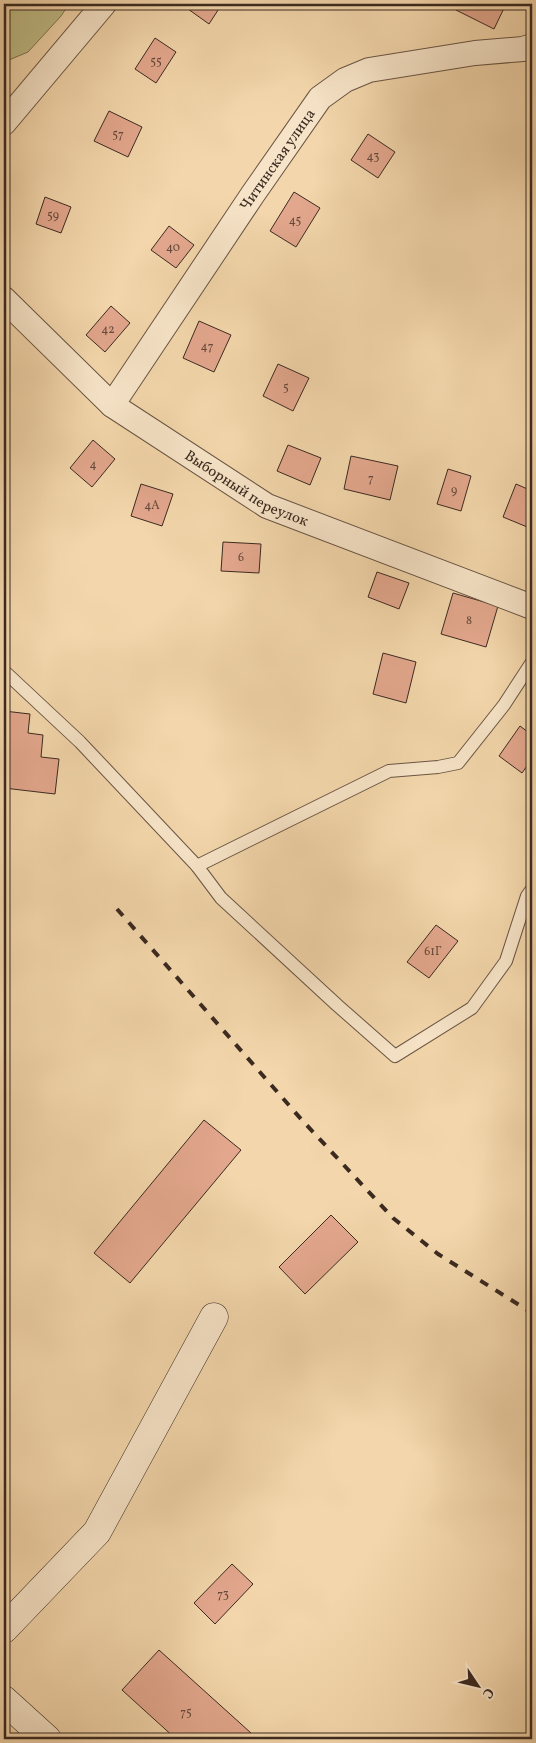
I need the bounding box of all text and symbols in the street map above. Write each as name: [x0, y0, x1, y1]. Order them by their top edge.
house number: 55: [150, 54, 162, 70]
street label: Читинская улица: [236, 105, 321, 215]
house number: 57: [112, 127, 124, 143]
house number: 43: [367, 149, 379, 165]
house number: 59: [47, 208, 59, 224]
house number: 45: [289, 213, 302, 229]
house number: 40: [166, 240, 180, 256]
house number: 42: [101, 322, 115, 338]
house number: 47: [201, 339, 214, 355]
house number: 5: [283, 380, 289, 396]
street label: Выборный переулок: [180, 446, 311, 533]
house number: 4: [89, 457, 97, 473]
house number: 7: [368, 471, 374, 487]
house number: 9: [451, 483, 457, 499]
house number: 4А: [144, 498, 160, 514]
house number: 6: [238, 550, 244, 566]
house number: 8: [466, 613, 472, 629]
house number: 61Г: [424, 944, 442, 960]
house number: 73: [217, 1587, 229, 1603]
north arrow: [454, 1660, 504, 1710]
text: С: [477, 1683, 498, 1702]
house number: 75: [180, 1705, 192, 1721]

